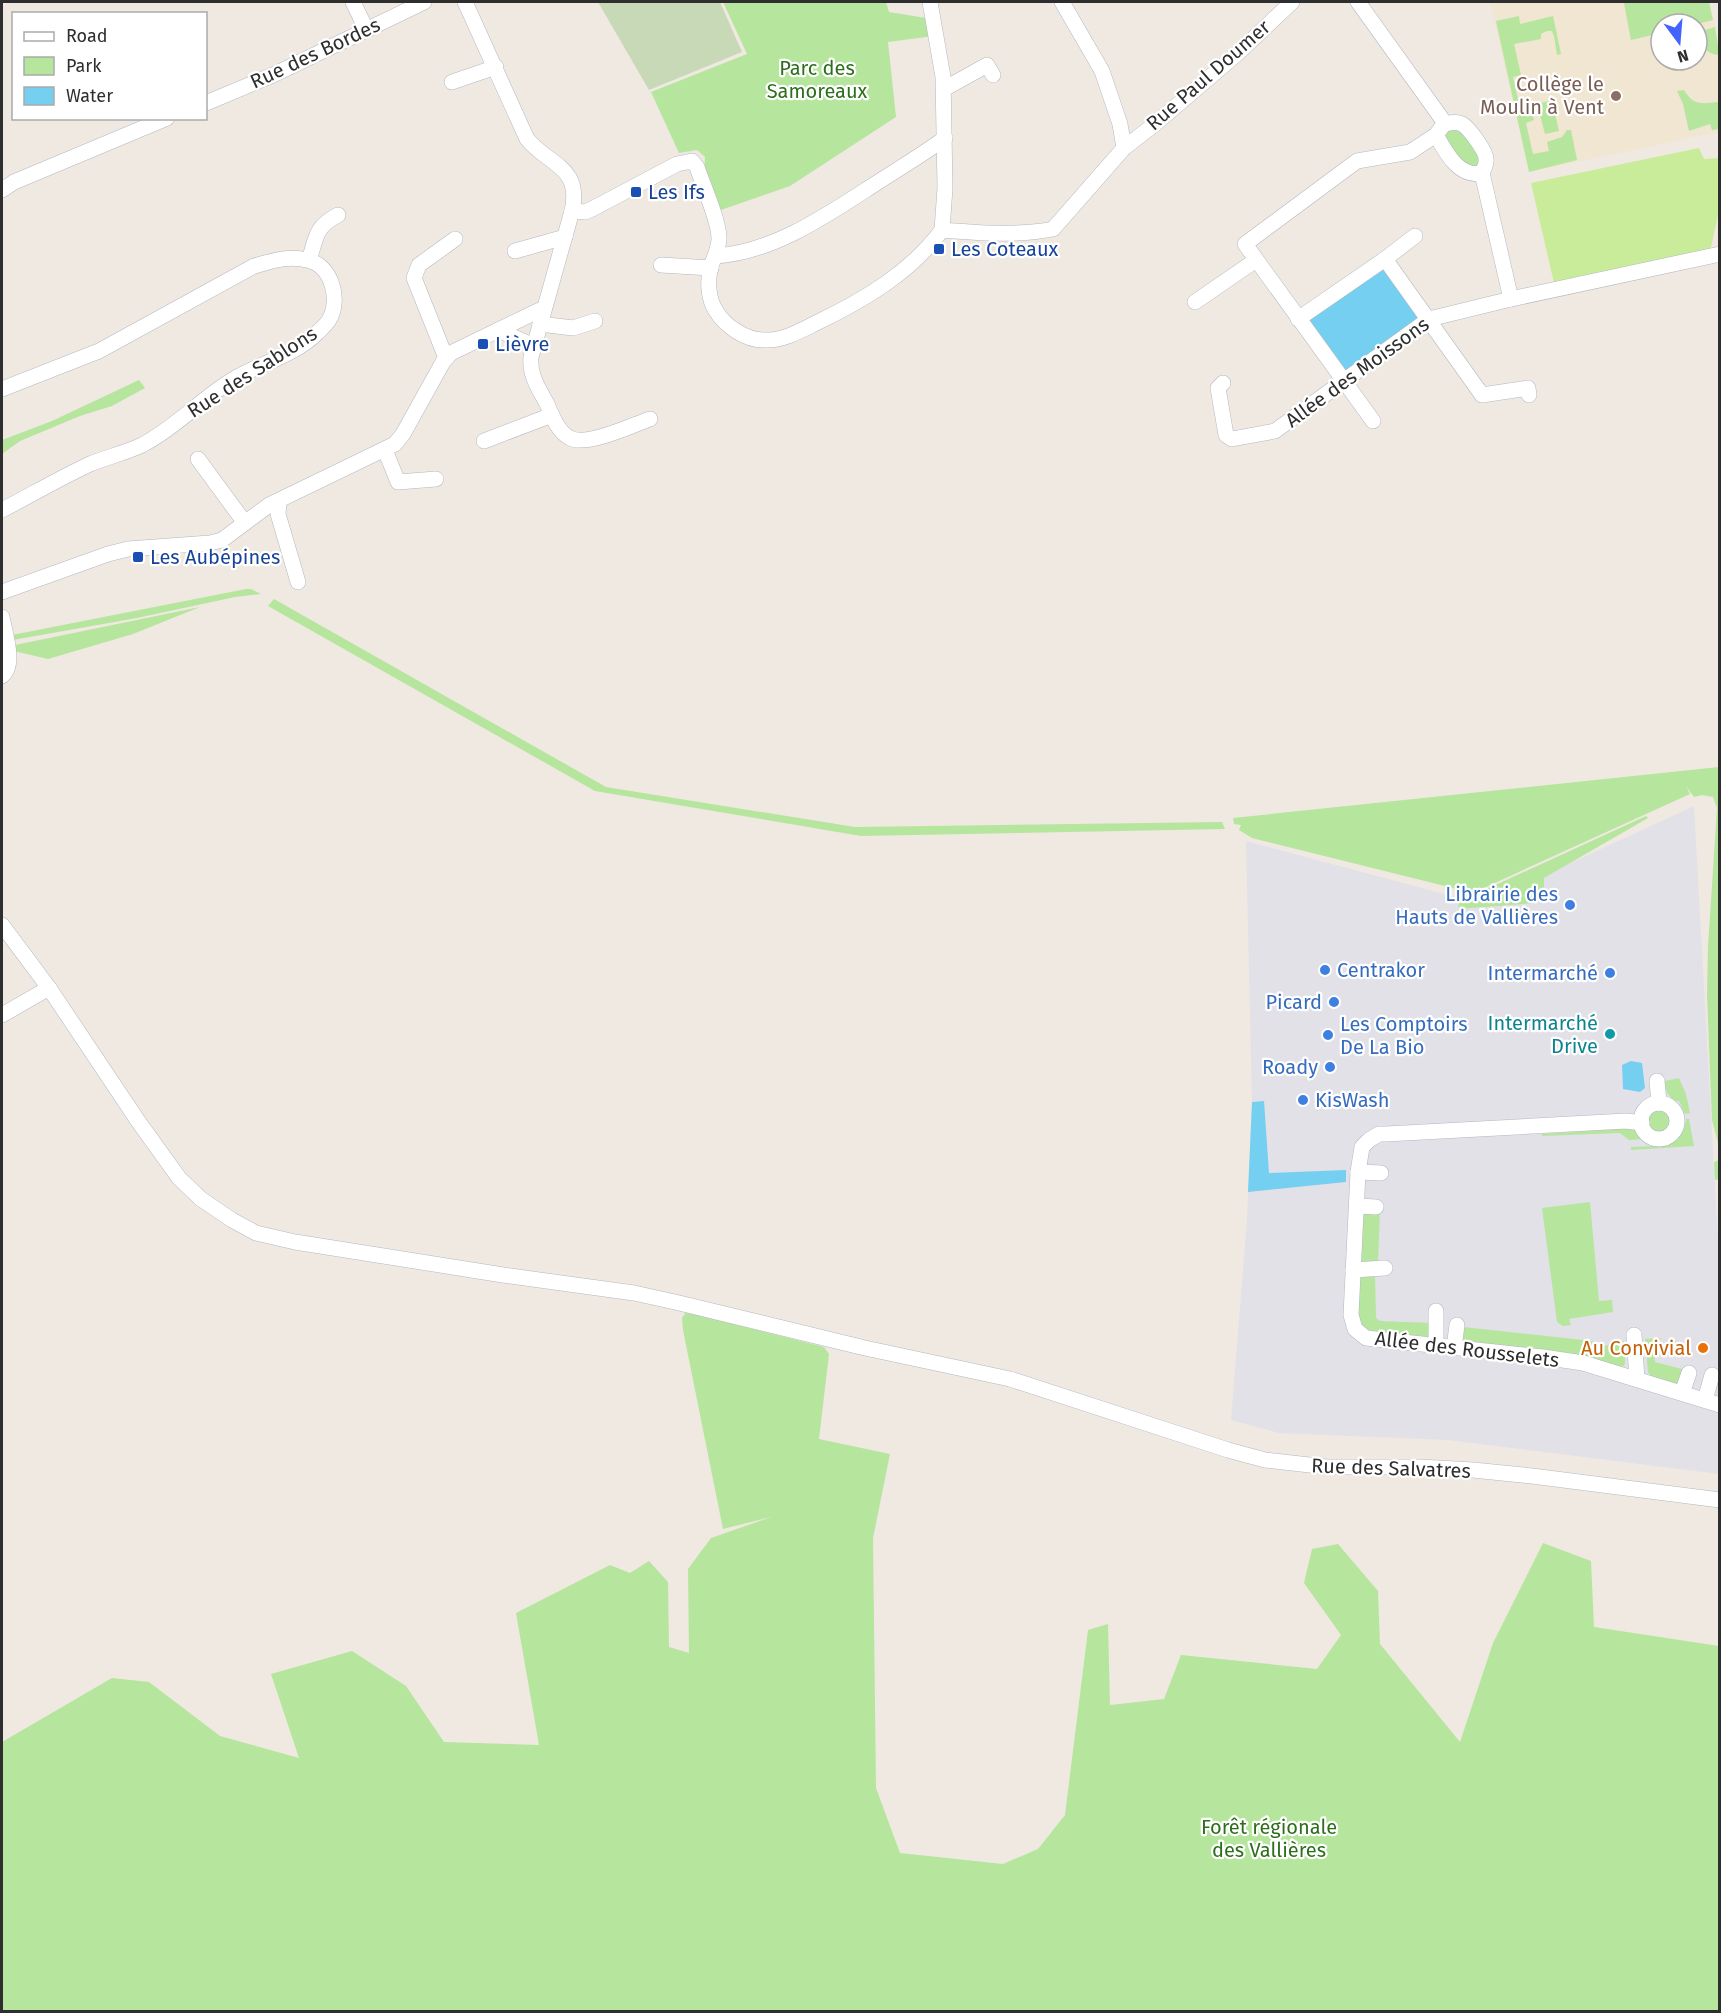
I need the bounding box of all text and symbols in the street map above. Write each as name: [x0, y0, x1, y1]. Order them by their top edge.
legend: [12, 12, 207, 120]
street label: Rue des Bordes: [246, 12, 384, 94]
north arrow: [1649, 12, 1709, 72]
street label: Rue Paul Doumer: [1141, 15, 1275, 135]
text: Road: [66, 25, 108, 47]
text: N: [1675, 45, 1691, 67]
text: Park: [66, 55, 102, 77]
park label: Parc des Samoreaux: [767, 56, 868, 103]
place label: Collège le Moulin à Vent: [1480, 72, 1605, 119]
text: Water: [66, 85, 113, 107]
marker: Collège le Moulin à Vent: [1609, 89, 1623, 103]
place label: Les Ifs: [648, 180, 705, 204]
marker: Les Ifs: [629, 185, 643, 199]
place label: Les Coteaux: [951, 237, 1059, 261]
marker: Les Coteaux: [932, 242, 946, 256]
street label: Allée des Moissons: [1280, 312, 1434, 432]
street label: Rue des Sablons: [183, 321, 321, 423]
place label: Lièvre: [495, 332, 549, 356]
marker: Lièvre: [476, 337, 490, 351]
place label: Les Aubépines: [150, 545, 280, 569]
marker: Les Aubépines: [131, 550, 145, 564]
place label: Librairie des Hauts de Vallières: [1395, 882, 1558, 929]
marker: Librairie des Hauts de Vallières: [1563, 898, 1577, 912]
place label: Centrakor: [1337, 958, 1425, 982]
place label: Intermarché: [1488, 961, 1598, 985]
marker: Centrakor: [1318, 963, 1332, 977]
marker: Intermarché: [1603, 966, 1617, 980]
place label: Picard: [1265, 990, 1322, 1014]
marker: Picard: [1327, 995, 1341, 1009]
place label: Intermarché Drive: [1488, 1011, 1598, 1058]
place label: Les Comptoirs De La Bio: [1340, 1012, 1468, 1059]
marker: Intermarché Drive: [1603, 1027, 1617, 1041]
marker: Les Comptoirs De La Bio: [1321, 1028, 1335, 1042]
place label: Roady: [1262, 1055, 1318, 1079]
marker: Roady: [1323, 1060, 1337, 1074]
place label: KisWash: [1315, 1088, 1389, 1112]
marker: KisWash: [1296, 1093, 1310, 1107]
street label: Allée des Rousselets: [1374, 1326, 1560, 1372]
place label: Au Convivial: [1581, 1336, 1691, 1360]
marker: Au Convivial: [1696, 1341, 1710, 1355]
street label: Rue des Salvatres: [1311, 1453, 1471, 1483]
park label: Forêt régionale des Vallières: [1201, 1815, 1337, 1862]

